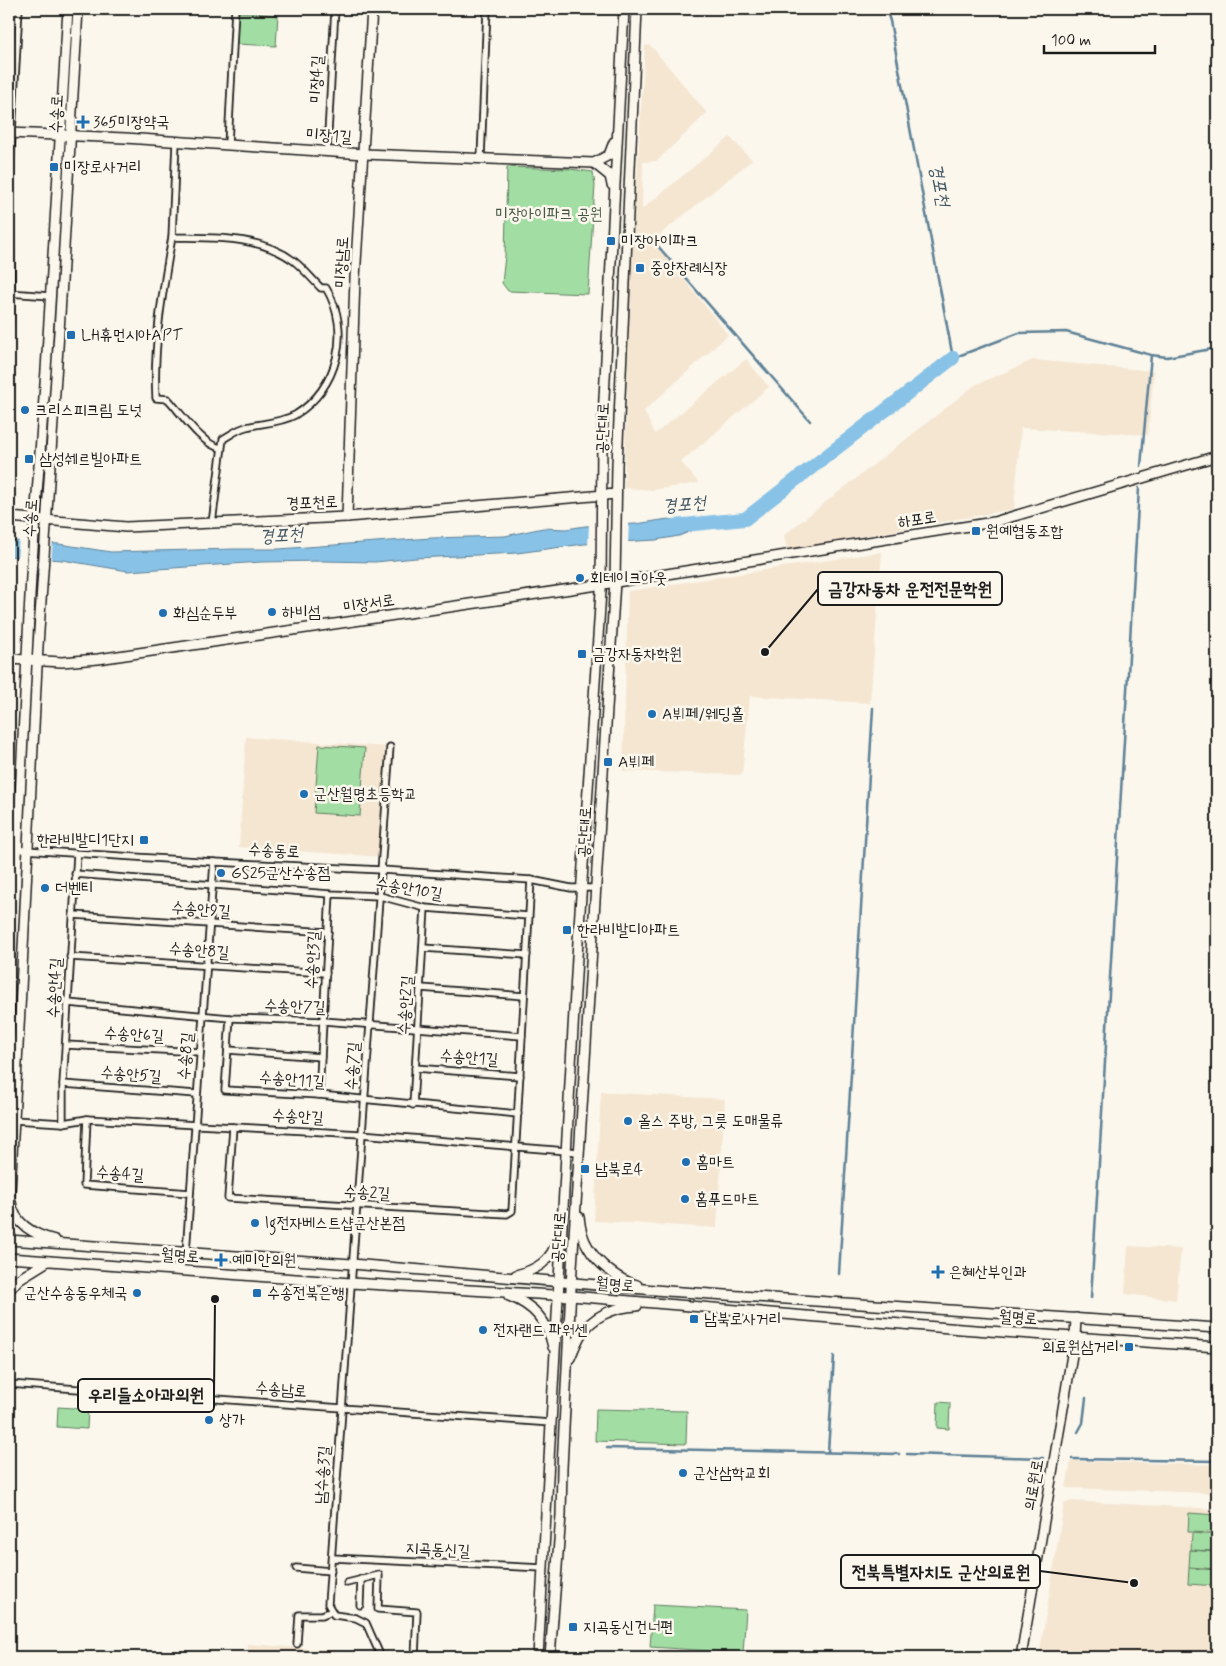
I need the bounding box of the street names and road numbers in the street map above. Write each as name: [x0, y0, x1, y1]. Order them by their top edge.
street label: 미장4길: [305, 54, 329, 103]
street label: 수송로: [46, 94, 68, 134]
street label: 미장1길: [305, 124, 353, 148]
street label: 미장남로: [330, 236, 354, 288]
street label: 공단대로: [592, 402, 614, 454]
street label: 경포천로: [286, 492, 338, 514]
street label: 수송로: [19, 498, 43, 538]
street label: 하포로: [896, 507, 938, 533]
street label: 미장서로: [342, 590, 396, 618]
street label: 공단대로: [573, 806, 597, 858]
street label: 수송동로: [248, 839, 300, 863]
street label: 수송안10길: [374, 873, 444, 905]
street label: 수송안9길: [171, 897, 231, 923]
street label: 수송안3길: [301, 930, 325, 990]
street label: 수송안8길: [168, 938, 230, 964]
street label: 수송안4길: [43, 957, 67, 1019]
street label: 수송안2길: [393, 975, 419, 1035]
street label: 수송안7길: [264, 995, 326, 1019]
street label: 수송안6길: [104, 1023, 164, 1047]
street label: 수송8길: [173, 1031, 199, 1081]
street label: 수송7길: [341, 1041, 365, 1091]
street label: 수송안1길: [439, 1045, 499, 1071]
street label: 수송안5길: [100, 1062, 162, 1088]
street label: 수송안11길: [258, 1067, 326, 1093]
street label: 수송안길: [272, 1105, 324, 1129]
street label: 수송4길: [95, 1162, 145, 1186]
street label: 수송2길: [343, 1181, 391, 1205]
street label: 공단대로: [547, 1211, 571, 1263]
street label: 월명로: [160, 1244, 200, 1268]
street label: 월명로: [595, 1273, 635, 1297]
street label: 월명로: [998, 1306, 1038, 1330]
street label: 수송남로: [255, 1378, 307, 1402]
street label: 남수송3길: [310, 1445, 336, 1505]
street label: 의료원로: [1019, 1458, 1049, 1512]
street label: 지곡동신길: [405, 1538, 471, 1562]

